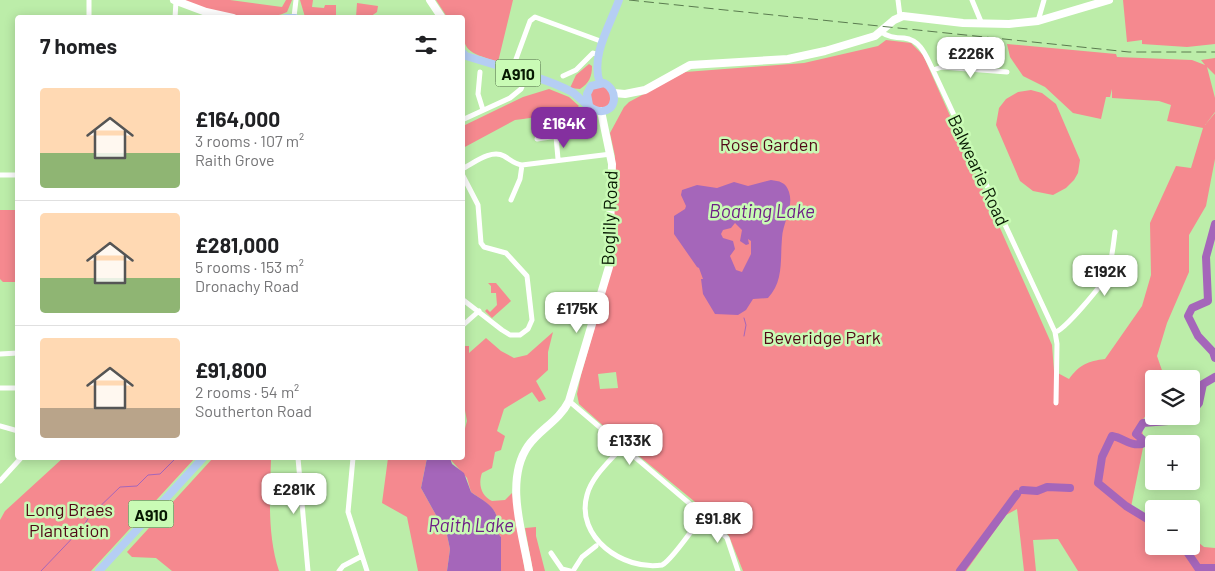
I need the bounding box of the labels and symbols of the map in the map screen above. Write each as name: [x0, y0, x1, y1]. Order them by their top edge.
pin: £226K: [936, 36, 1006, 79]
road number: A910: [496, 59, 540, 86]
pin: £164K: [529, 106, 599, 149]
street label: Balwearie Road: [944, 111, 1014, 229]
park label: Rose Garden: [720, 133, 818, 155]
street label: Boglily Road: [596, 170, 622, 266]
water label: Boating Lake: [709, 199, 815, 222]
pin: £192K: [1070, 254, 1140, 297]
pin: £175K: [542, 292, 612, 334]
park label: Beveridge Park: [763, 326, 881, 348]
pin: £133K: [595, 424, 665, 466]
pin: £281K: [259, 472, 329, 515]
park label: Long Braes Plantation: [25, 498, 113, 541]
road number: A910: [128, 500, 174, 528]
pin: £91.8K: [677, 502, 759, 544]
water label: Raith Lake: [428, 513, 514, 536]

